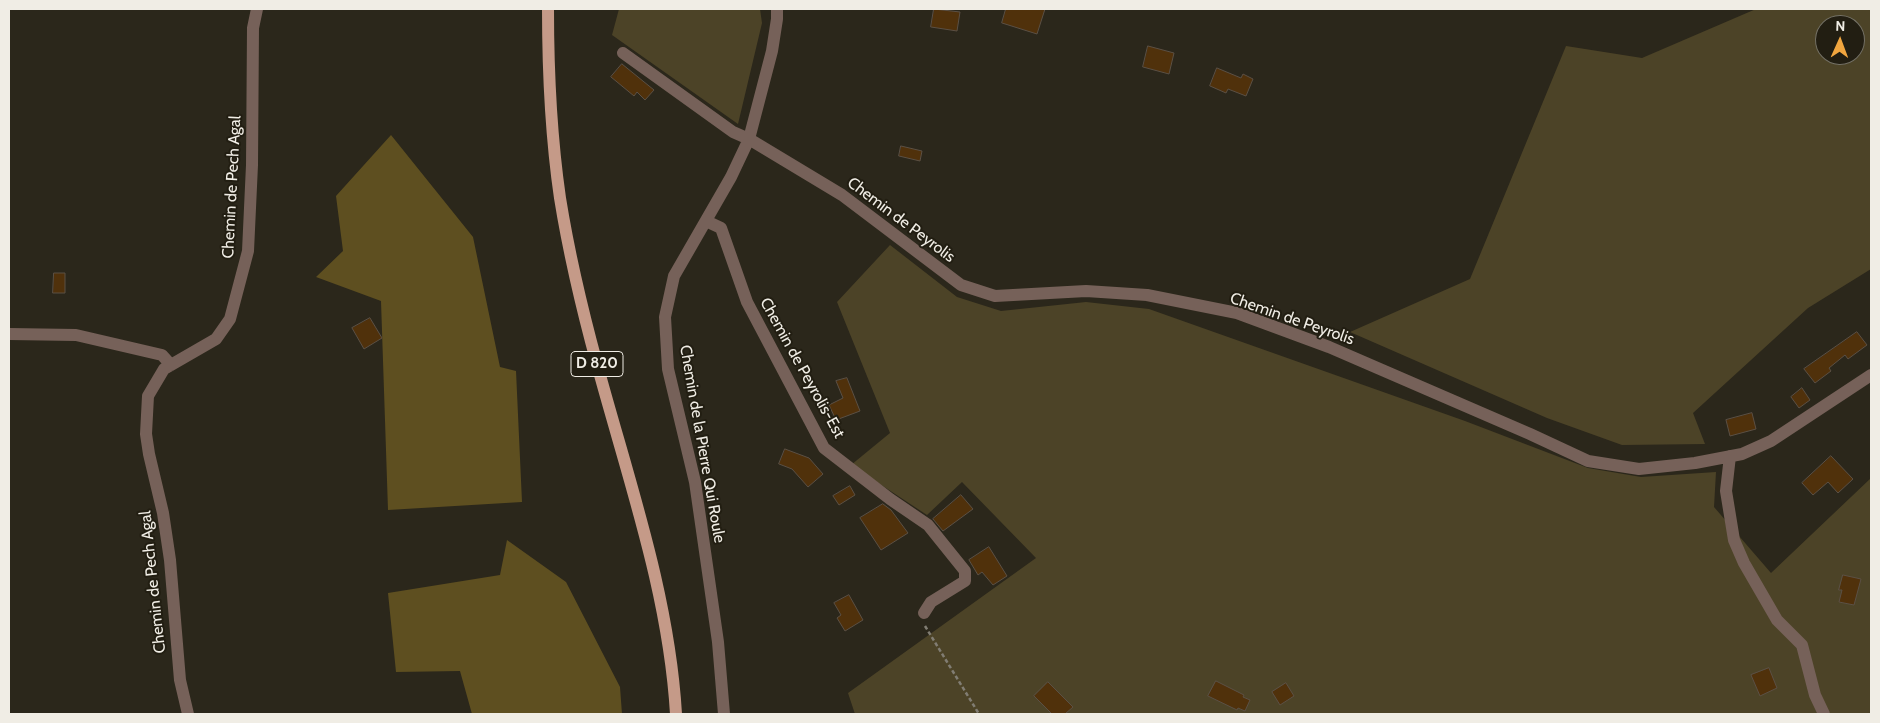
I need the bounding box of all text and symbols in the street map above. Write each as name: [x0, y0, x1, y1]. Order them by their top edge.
north arrow: [1815, 15, 1865, 65]
text: N: [1835, 17, 1846, 35]
street label: Chemin de Pech Agal: [219, 115, 245, 259]
street label: Chemin de Peyrolis: [843, 173, 959, 267]
street label: Chemin de Peyrolis: [1227, 289, 1357, 349]
street label: Chemin de Peyrolis-Est: [755, 294, 849, 442]
street label: Chemin de la Pierre Qui Roule: [675, 343, 729, 545]
road number: D 820: [571, 352, 623, 376]
street label: Chemin de Pech Agal: [136, 510, 170, 654]

